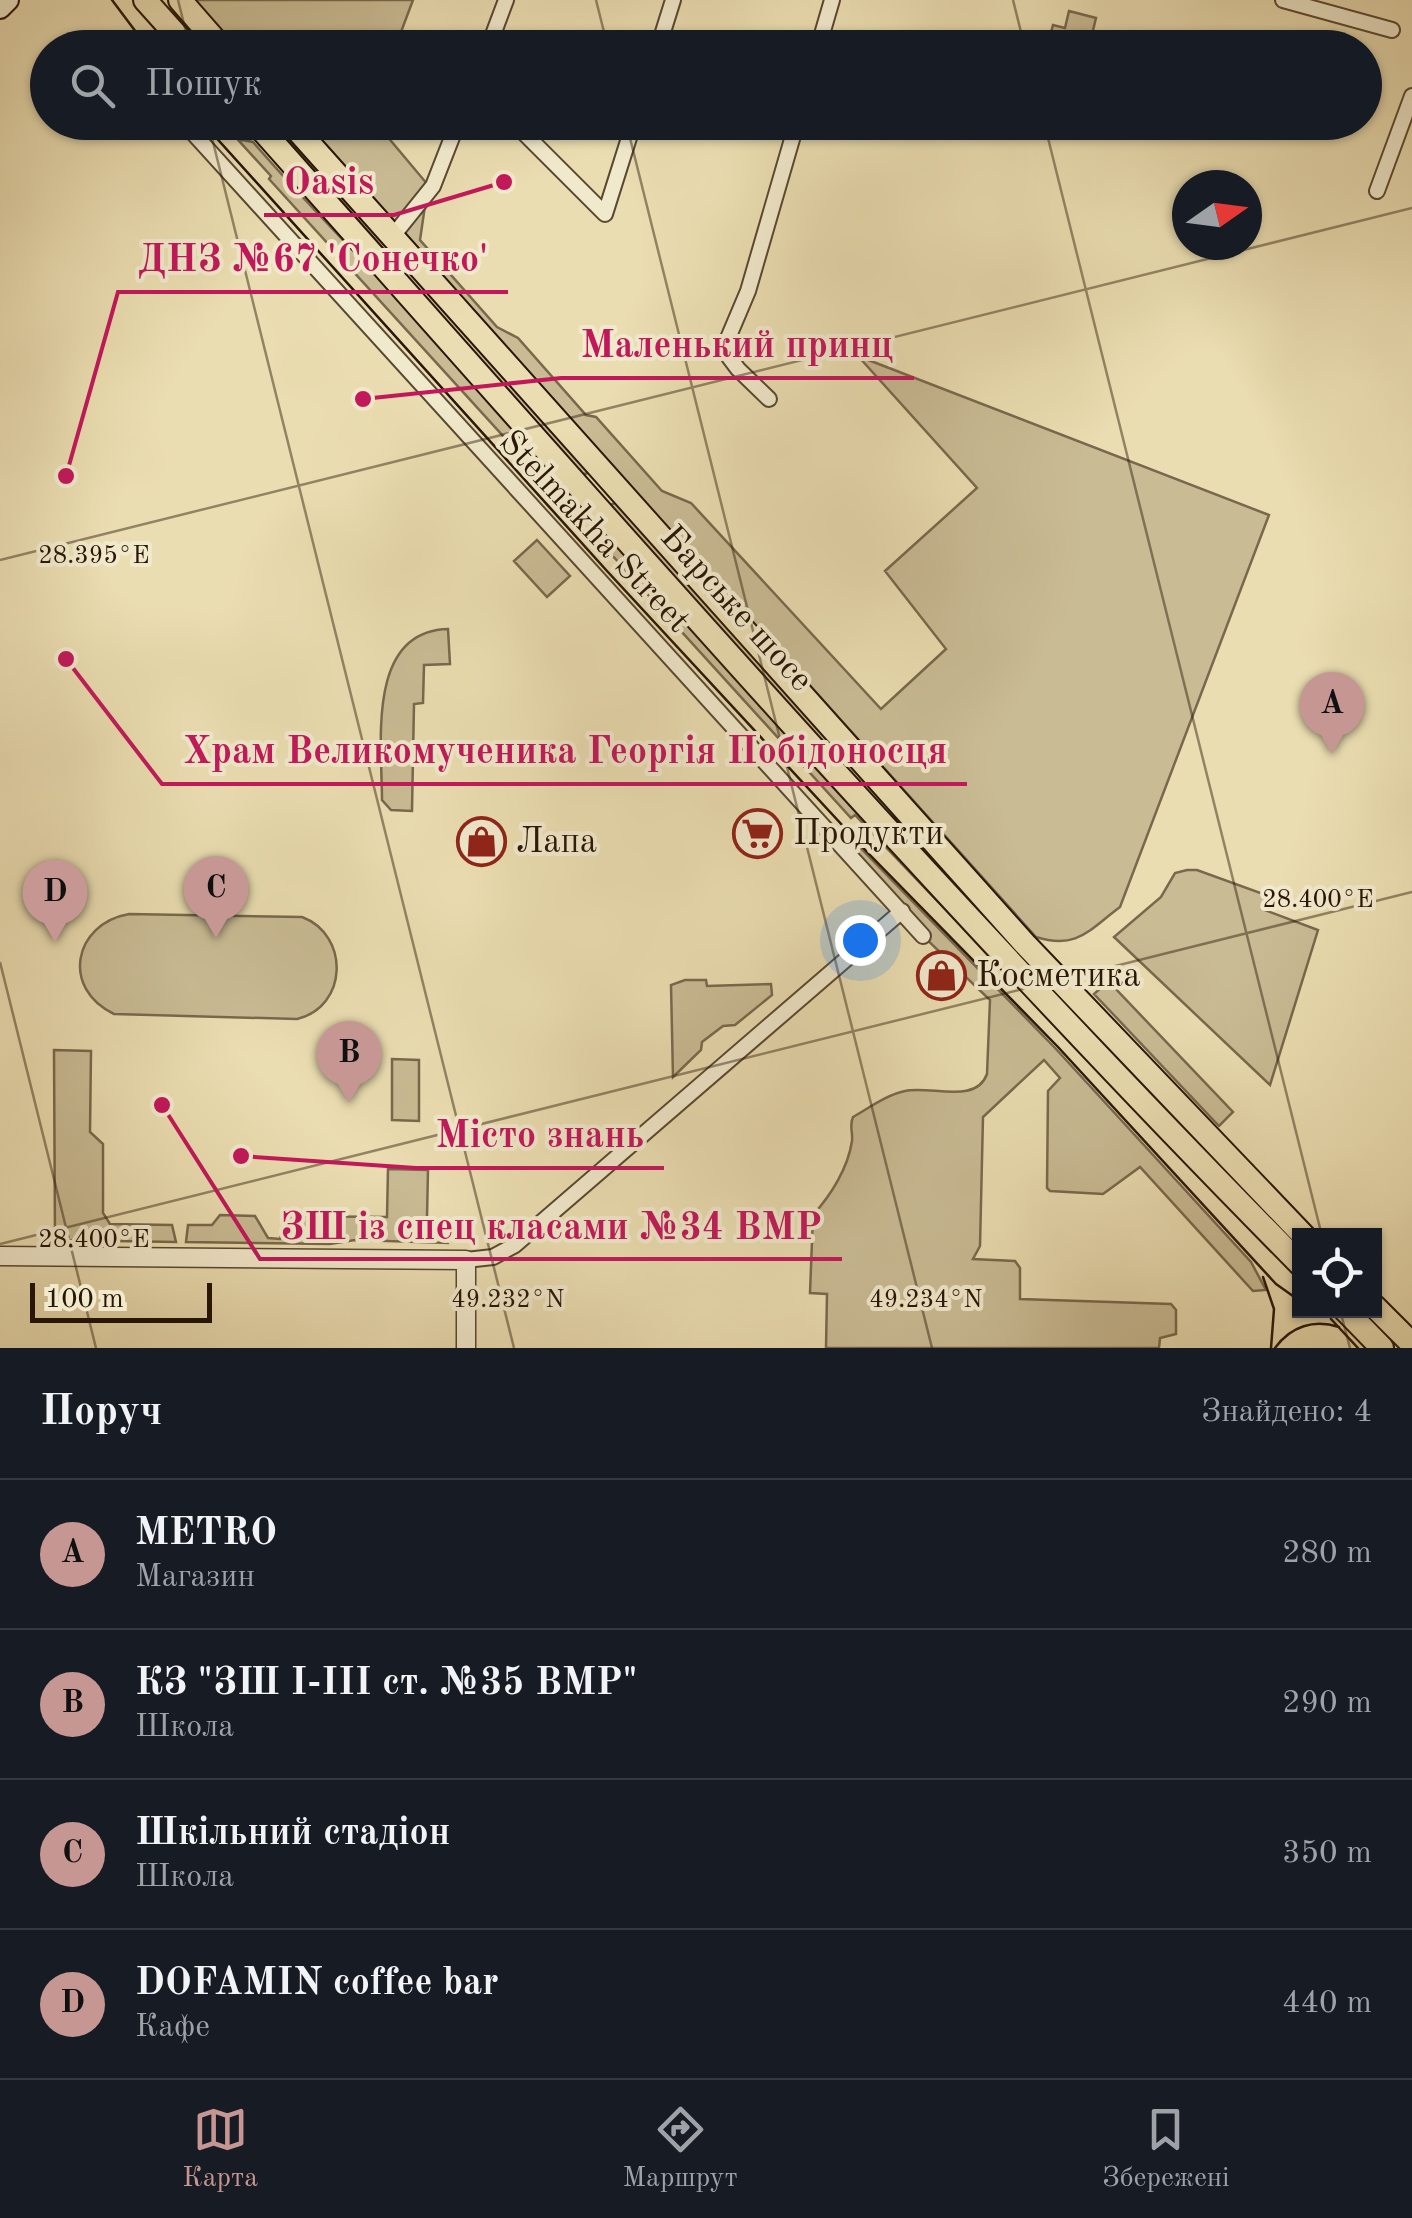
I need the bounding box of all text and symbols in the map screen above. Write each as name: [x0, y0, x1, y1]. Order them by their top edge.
search box: [30, 30, 1382, 140]
icon: search: [65, 58, 120, 113]
text: Пошук: [145, 66, 262, 104]
callout: Oasis: [264, 147, 394, 215]
text: Oasis: [284, 165, 374, 203]
north arrow: [1172, 170, 1262, 260]
callout: ДНЗ №67 'Сонечко': [118, 224, 508, 292]
text: ДНЗ №67 'Сонечко': [138, 242, 488, 280]
callout: Маленький принц: [561, 310, 914, 378]
text: Маленький принц: [581, 328, 893, 366]
street label: Stelmakha Street: [492, 424, 696, 640]
street label: Барське шосе: [653, 520, 819, 698]
text: 28.395°E: [38, 544, 150, 569]
pin: A: [1300, 672, 1364, 754]
callout: Храм Великомученика Георгія Побідоносця: [162, 716, 967, 784]
text: Храм Великомученика Георгія Побідоносця: [183, 734, 947, 772]
supermarket icon: Продукти: [732, 808, 784, 860]
shop icon: Лапа: [455, 816, 507, 868]
place label: Продукти: [793, 817, 944, 852]
place label: Лапа: [516, 825, 597, 860]
pin: C: [184, 856, 248, 938]
pin: D: [22, 860, 88, 942]
text: 28.400°E: [1262, 888, 1374, 913]
your location: [835, 915, 886, 966]
shop icon: Косметика: [915, 950, 967, 1002]
place label: Косметика: [976, 959, 1141, 994]
pin: B: [316, 1020, 382, 1103]
callout: Місто знань: [416, 1100, 664, 1168]
text: Місто знань: [436, 1118, 644, 1156]
callout: ЗШ із спец класами №34 ВМР: [260, 1191, 842, 1259]
text: ЗШ із спец класами №34 ВМР: [280, 1210, 822, 1248]
text: 28.400°E: [38, 1228, 150, 1253]
map controls: [1292, 1228, 1382, 1318]
button: locate: [1292, 1228, 1382, 1318]
scale bar: [30, 1278, 212, 1322]
text: 100 m: [45, 1286, 124, 1314]
text: 49.232°N: [451, 1288, 565, 1313]
text: 49.234°N: [869, 1288, 983, 1313]
text: Поруч: [40, 1392, 162, 1434]
text: Знайдено: 4: [1201, 1397, 1372, 1429]
text: METRO: [135, 1515, 277, 1553]
text: A: [60, 1538, 85, 1570]
text: 280 m: [1282, 1538, 1372, 1570]
text: Магазин: [135, 1562, 255, 1594]
text: КЗ "ЗШ І-ІІІ ст. №35 ВМР": [135, 1665, 637, 1703]
text: B: [61, 1688, 84, 1720]
text: 290 m: [1282, 1688, 1372, 1720]
text: Школа: [135, 1712, 234, 1744]
text: Шкільний стадіон: [135, 1815, 450, 1853]
text: C: [62, 1838, 83, 1870]
text: 350 m: [1282, 1838, 1372, 1870]
text: Школа: [135, 1862, 234, 1894]
text: DOFAMIN coffee bar: [135, 1965, 499, 2003]
text: D: [60, 1988, 85, 2020]
text: 440 m: [1282, 1988, 1372, 2020]
text: Кафе: [135, 2012, 210, 2044]
tab: Карта: [182, 2102, 258, 2197]
tab: Маршрут: [623, 2102, 738, 2197]
tab: Збережені: [1102, 2102, 1230, 2197]

